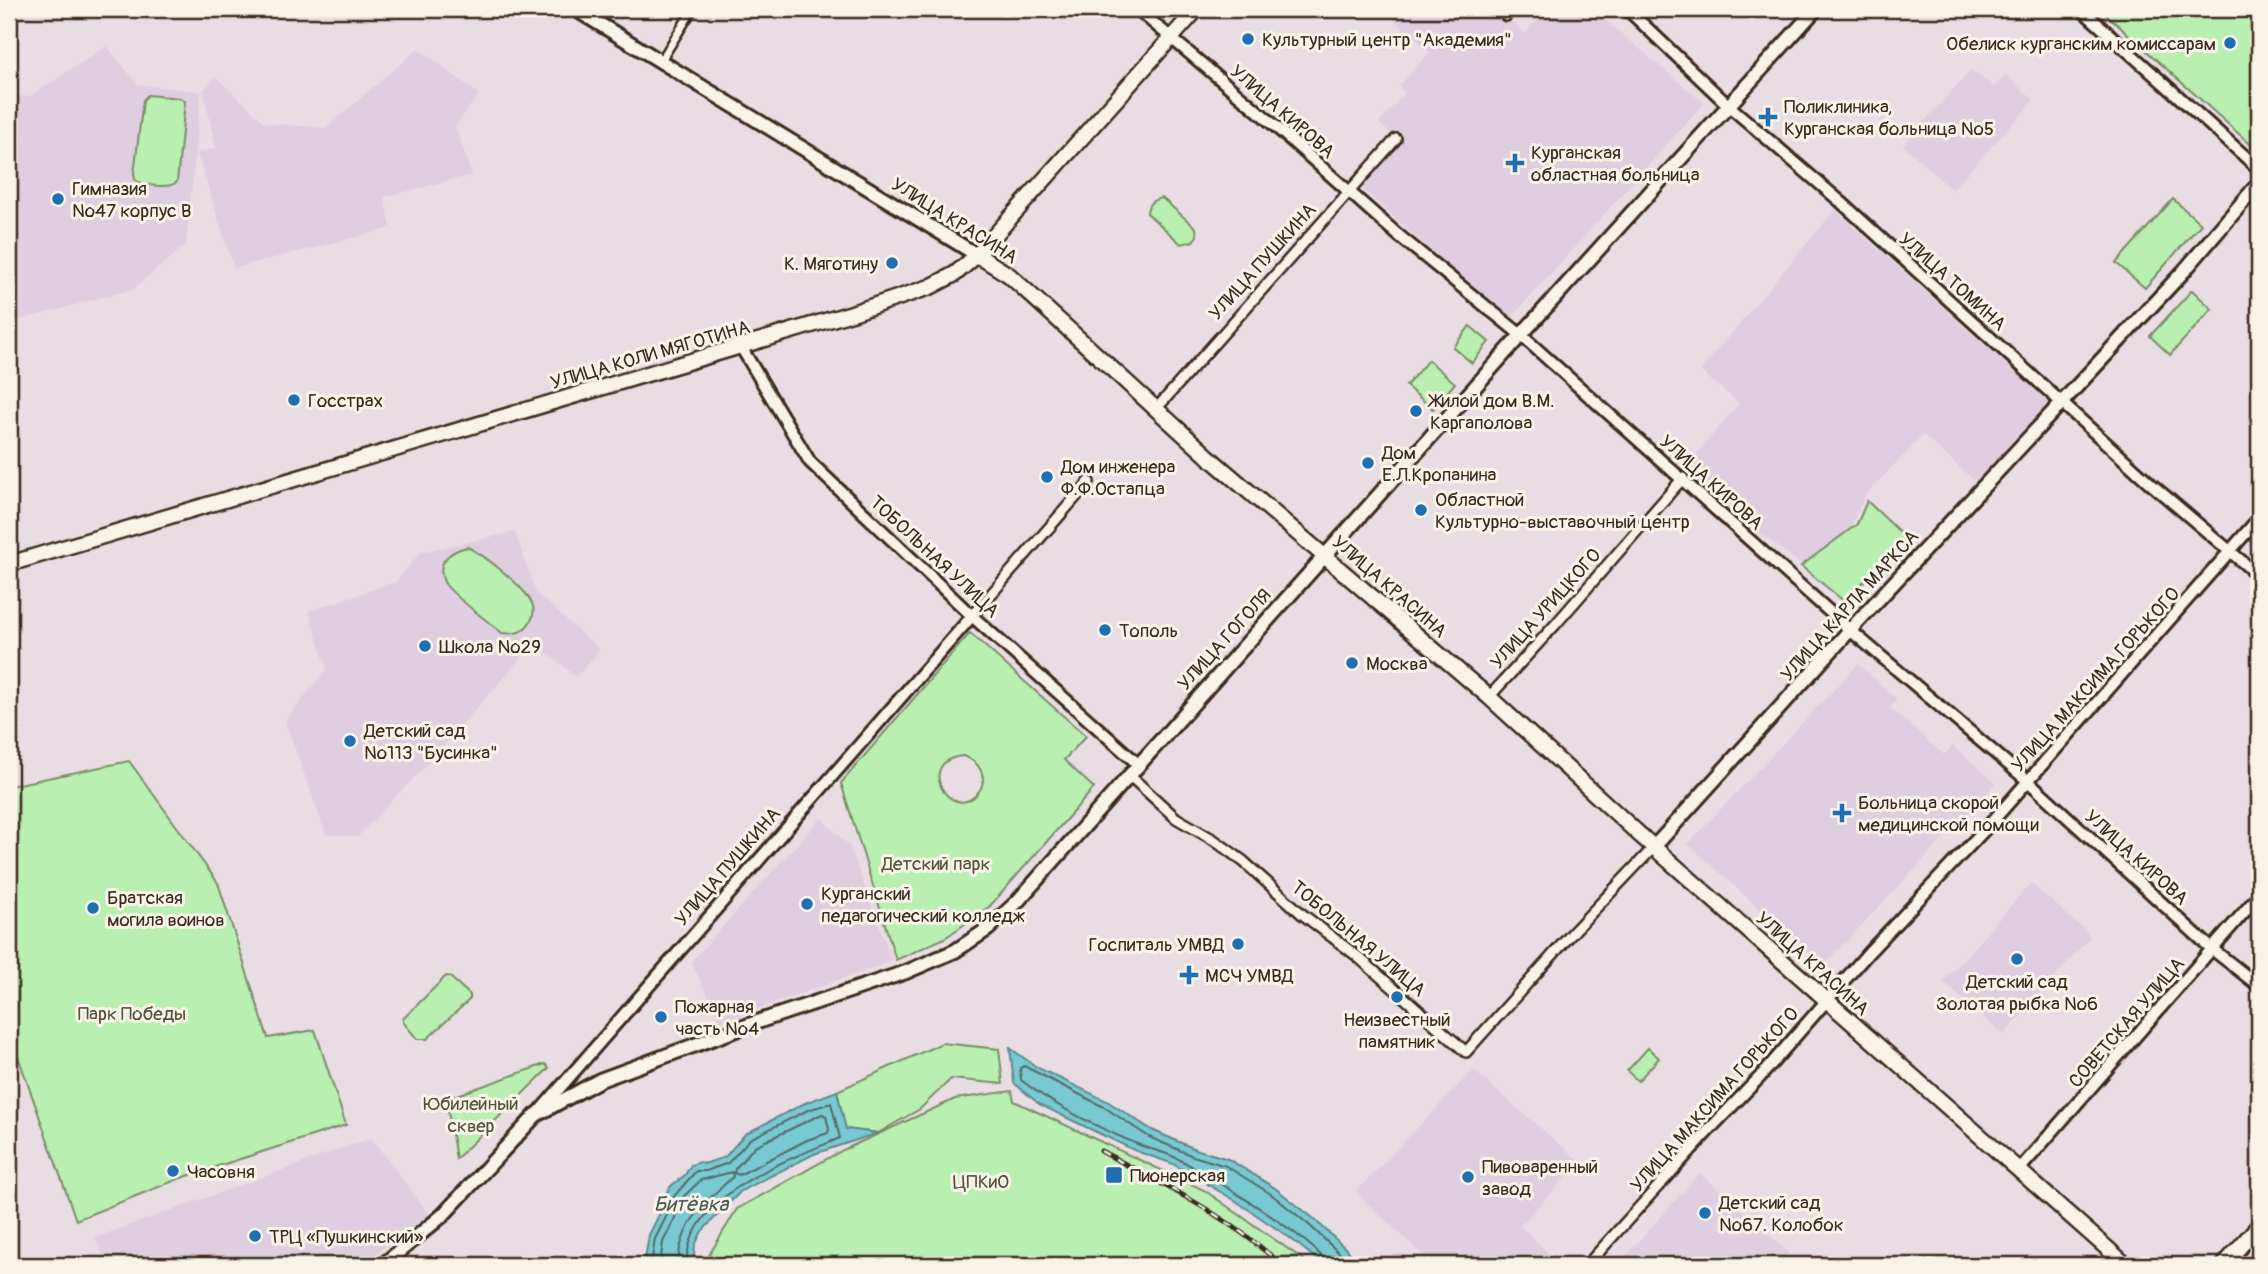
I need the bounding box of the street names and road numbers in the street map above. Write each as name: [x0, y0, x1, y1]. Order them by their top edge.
street label: УЛИЦА КИРОВА: [1225, 60, 1340, 164]
street label: УЛИЦА КРАСИНА: [887, 172, 1022, 269]
street label: УЛИЦА ПУШКИНА: [1204, 198, 1322, 325]
street label: УЛИЦА ТОМИНА: [1894, 227, 2011, 336]
street label: УЛИЦА КОЛИ МЯГОТИНА: [548, 315, 753, 395]
street label: УЛИЦА КИРОВА: [1655, 430, 1768, 536]
street label: ТОБОЛЬНАЯ УЛИЦА: [865, 491, 1004, 623]
street label: УЛИЦА КАРЛА МАРКСА: [1776, 525, 1924, 686]
street label: УЛИЦА КРАСИНА: [1327, 530, 1452, 643]
street label: УЛИЦА УРИЦКОГО: [1485, 543, 1606, 674]
street label: УЛИЦА МАКСИМА ГОРЬКОГО: [2006, 582, 2185, 777]
street label: УЛИЦА ГОГОЛЯ: [1173, 584, 1277, 696]
street label: УЛИЦА ПУШКИНА: [670, 802, 786, 931]
street label: УЛИЦА КИРОВА: [2080, 805, 2193, 911]
street label: ТОБОЛЬНАЯ УЛИЦА: [1286, 875, 1431, 1002]
street label: УЛИЦА КРАСИНА: [1751, 907, 1874, 1021]
street label: СОВЕТСКАЯ УЛИЦА: [2064, 952, 2190, 1093]
street label: УЛИЦА МАКСИМА ГОРЬКОГО: [1625, 1002, 1804, 1197]

